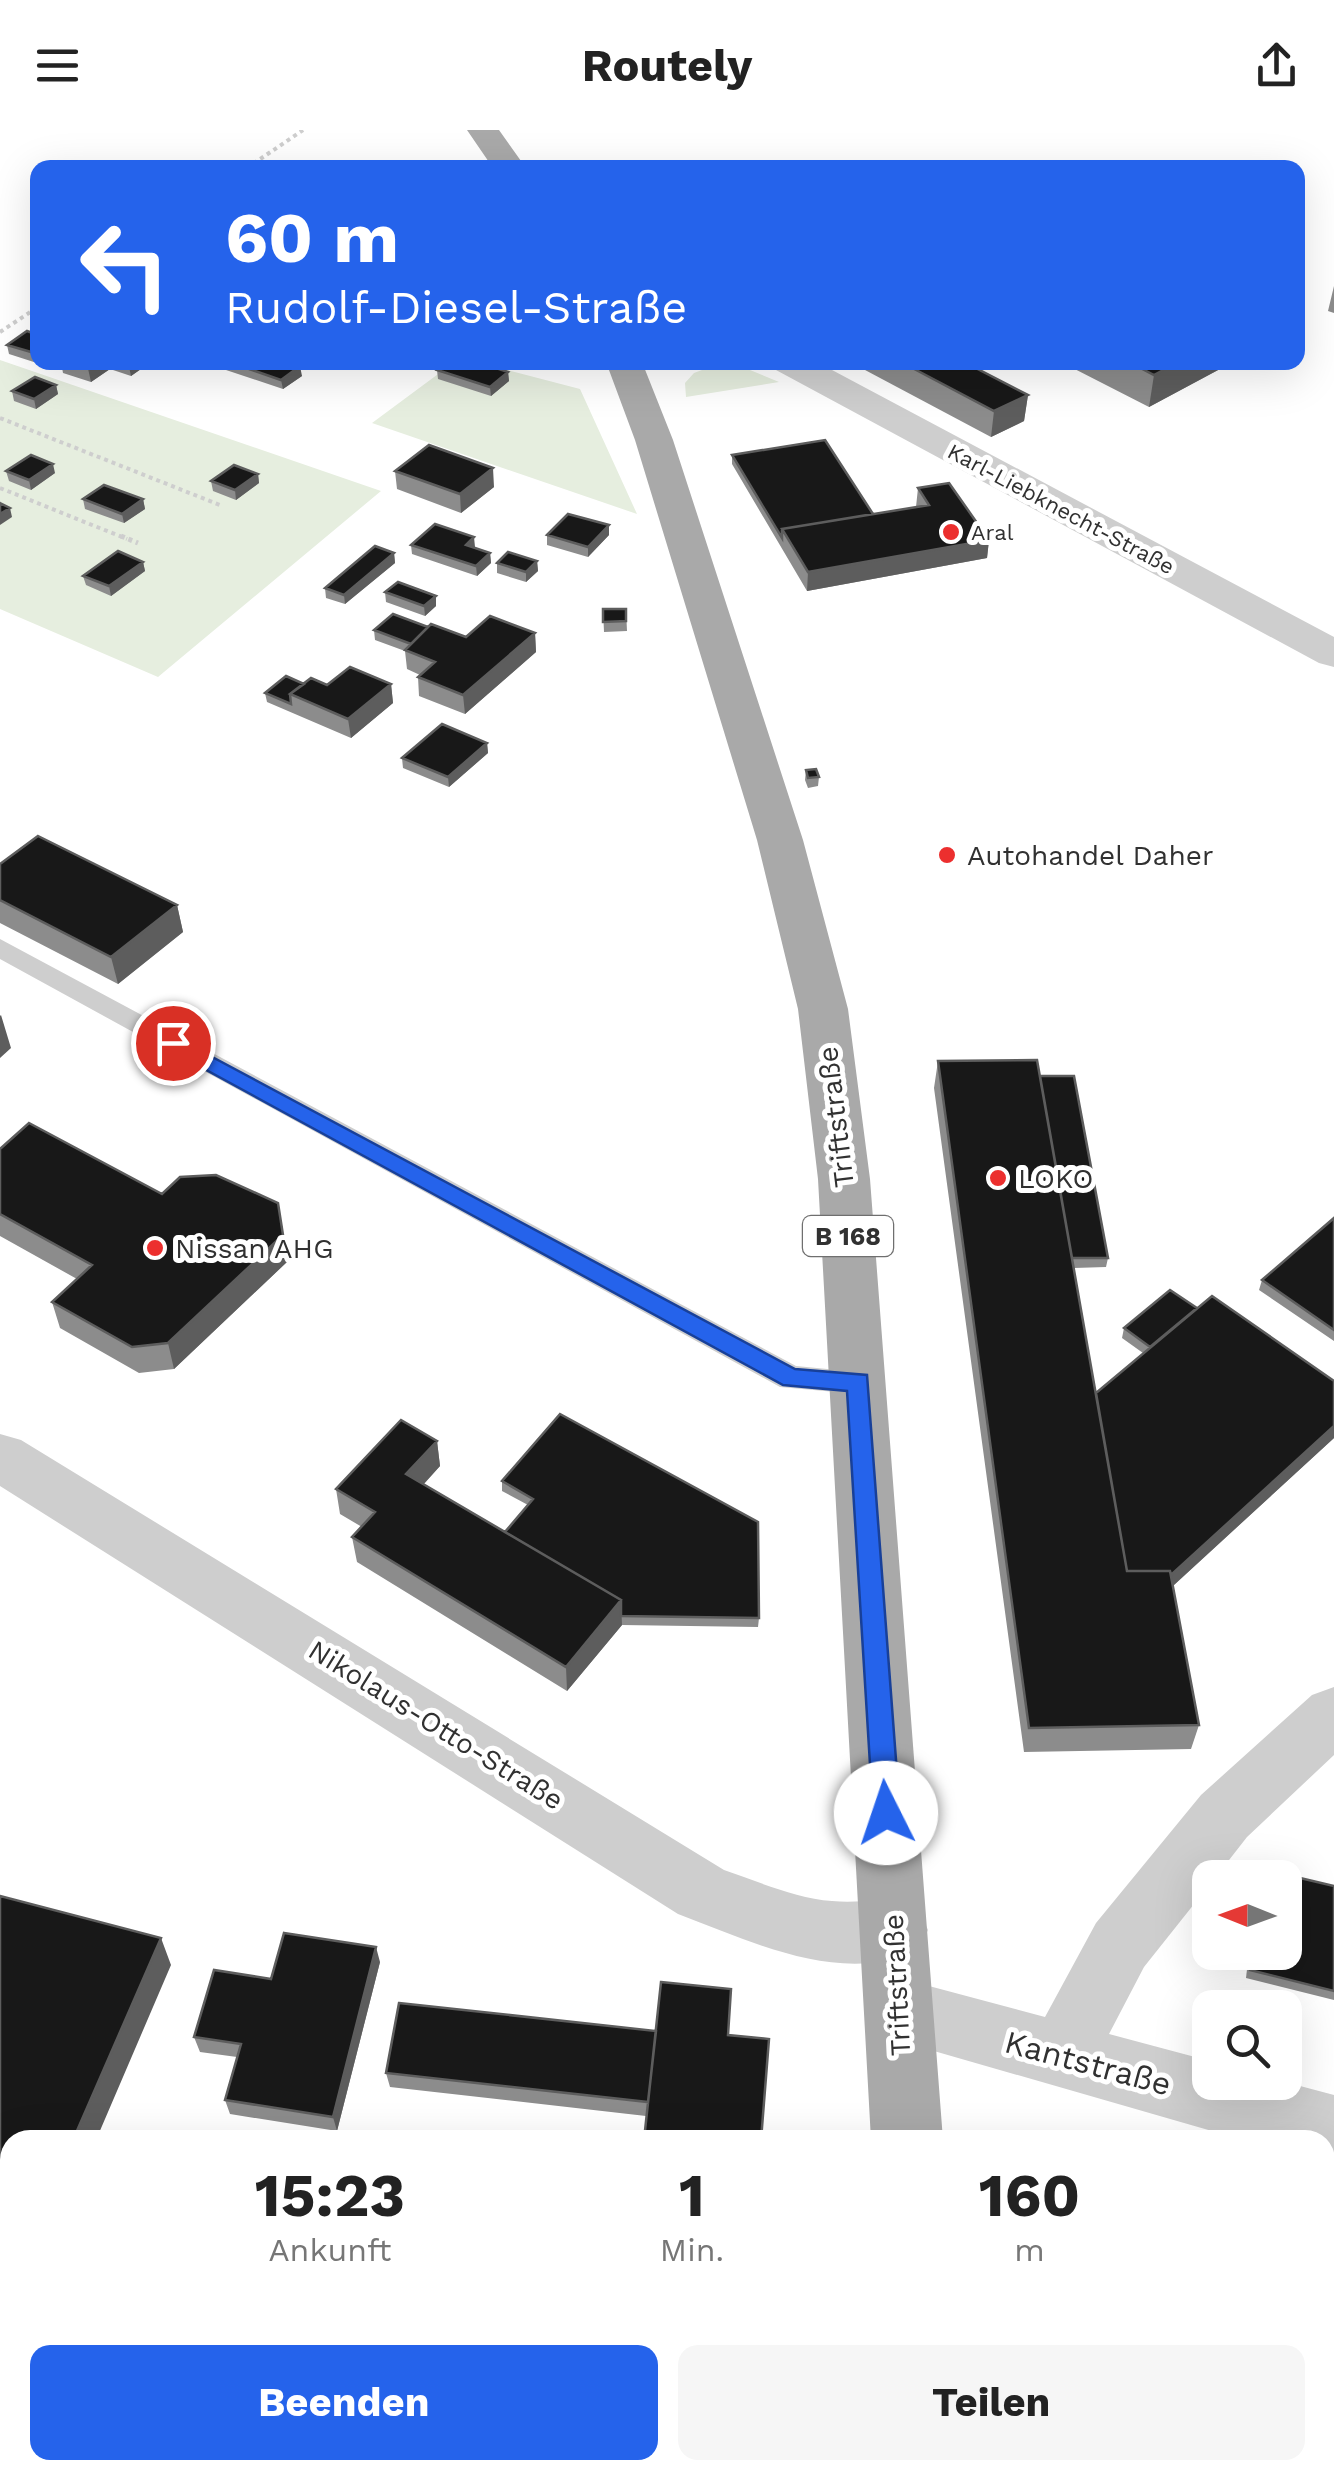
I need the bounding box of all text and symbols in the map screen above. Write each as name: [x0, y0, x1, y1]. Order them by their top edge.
icon: menu: [30, 38, 85, 93]
icon: share: [1249, 38, 1304, 93]
text: Routely: [582, 39, 752, 92]
text: 60 m: [225, 197, 399, 279]
icon: left: [60, 200, 190, 330]
text: Rudolf-Diesel-Straße: [225, 281, 687, 334]
street label: Karl-Liebknecht-Straße: [943, 439, 1179, 579]
place label: Aral: [971, 520, 1014, 545]
marker: Aral: [940, 521, 962, 543]
place label: Autohandel Daher: [967, 839, 1213, 872]
marker: Autohandel Daher: [936, 844, 958, 866]
pin: [131, 1001, 216, 1086]
icon: arrive: [146, 1016, 201, 1071]
street label: Triftstraße: [811, 1045, 861, 1189]
place label: LOKO: [1018, 1162, 1094, 1195]
marker: LOKO: [987, 1167, 1009, 1189]
road number: B 168: [803, 1216, 893, 1256]
place label: Nissan AHG: [175, 1232, 333, 1265]
marker: Nissan AHG: [144, 1237, 166, 1259]
street label: Nikolaus-Otto-Straße: [303, 1633, 569, 1817]
position arrow: [834, 1761, 938, 1865]
north arrow: [1192, 1860, 1302, 1970]
map controls: [1192, 1860, 1302, 2100]
street label: Triftstraße: [877, 1913, 917, 2057]
button: search: [1192, 1990, 1302, 2100]
street label: Kantstraße: [1001, 2023, 1175, 2103]
text: 15:23: [255, 2160, 405, 2231]
text: 1: [679, 2160, 705, 2231]
text: 160: [979, 2160, 1080, 2231]
text: Ankunft: [269, 2231, 391, 2269]
text: Min.: [660, 2231, 724, 2269]
text: m: [1014, 2231, 1045, 2269]
button: Beenden: [30, 2345, 658, 2460]
button: Teilen: [678, 2345, 1305, 2460]

